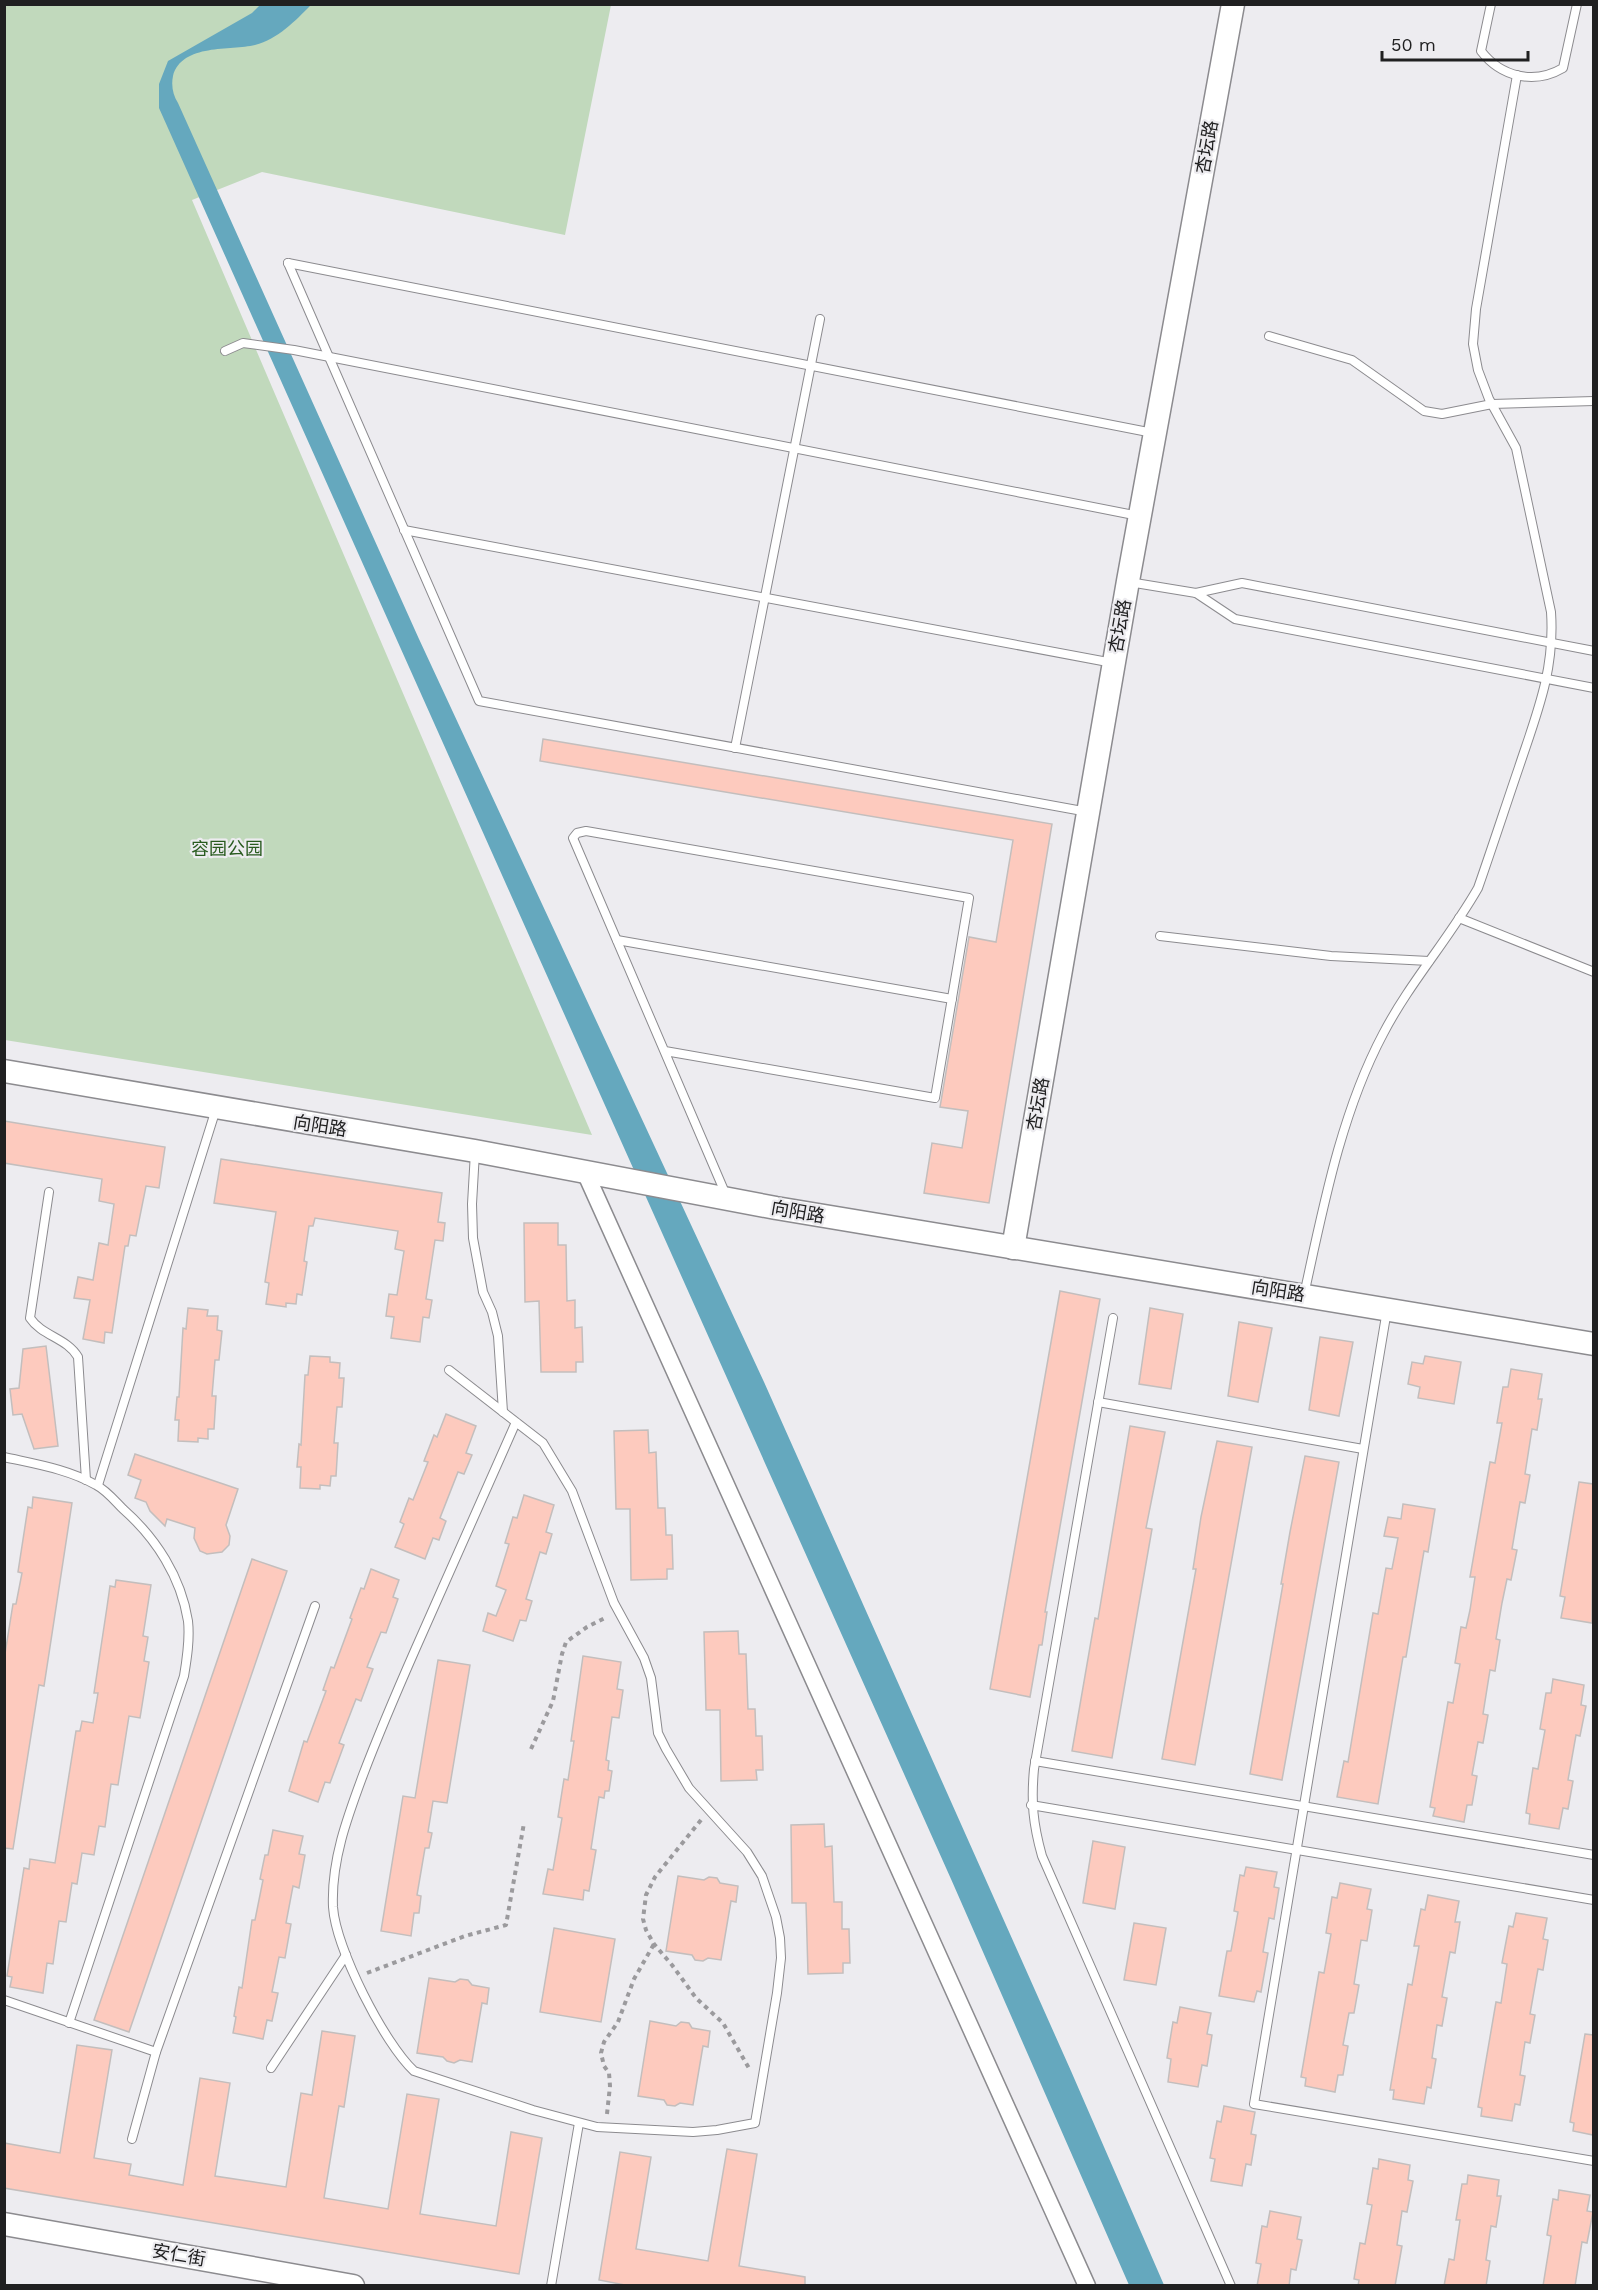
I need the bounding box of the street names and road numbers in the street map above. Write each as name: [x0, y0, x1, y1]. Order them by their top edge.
street label: 杏坛路: [1191, 119, 1222, 175]
street label: 杏坛路: [1104, 598, 1135, 654]
street label: 杏坛路: [1022, 1076, 1053, 1132]
street label: 向阳路: [292, 1111, 348, 1140]
street label: 向阳路: [770, 1196, 826, 1227]
street label: 向阳路: [1250, 1276, 1306, 1305]
street label: 安仁街: [151, 2239, 207, 2270]

